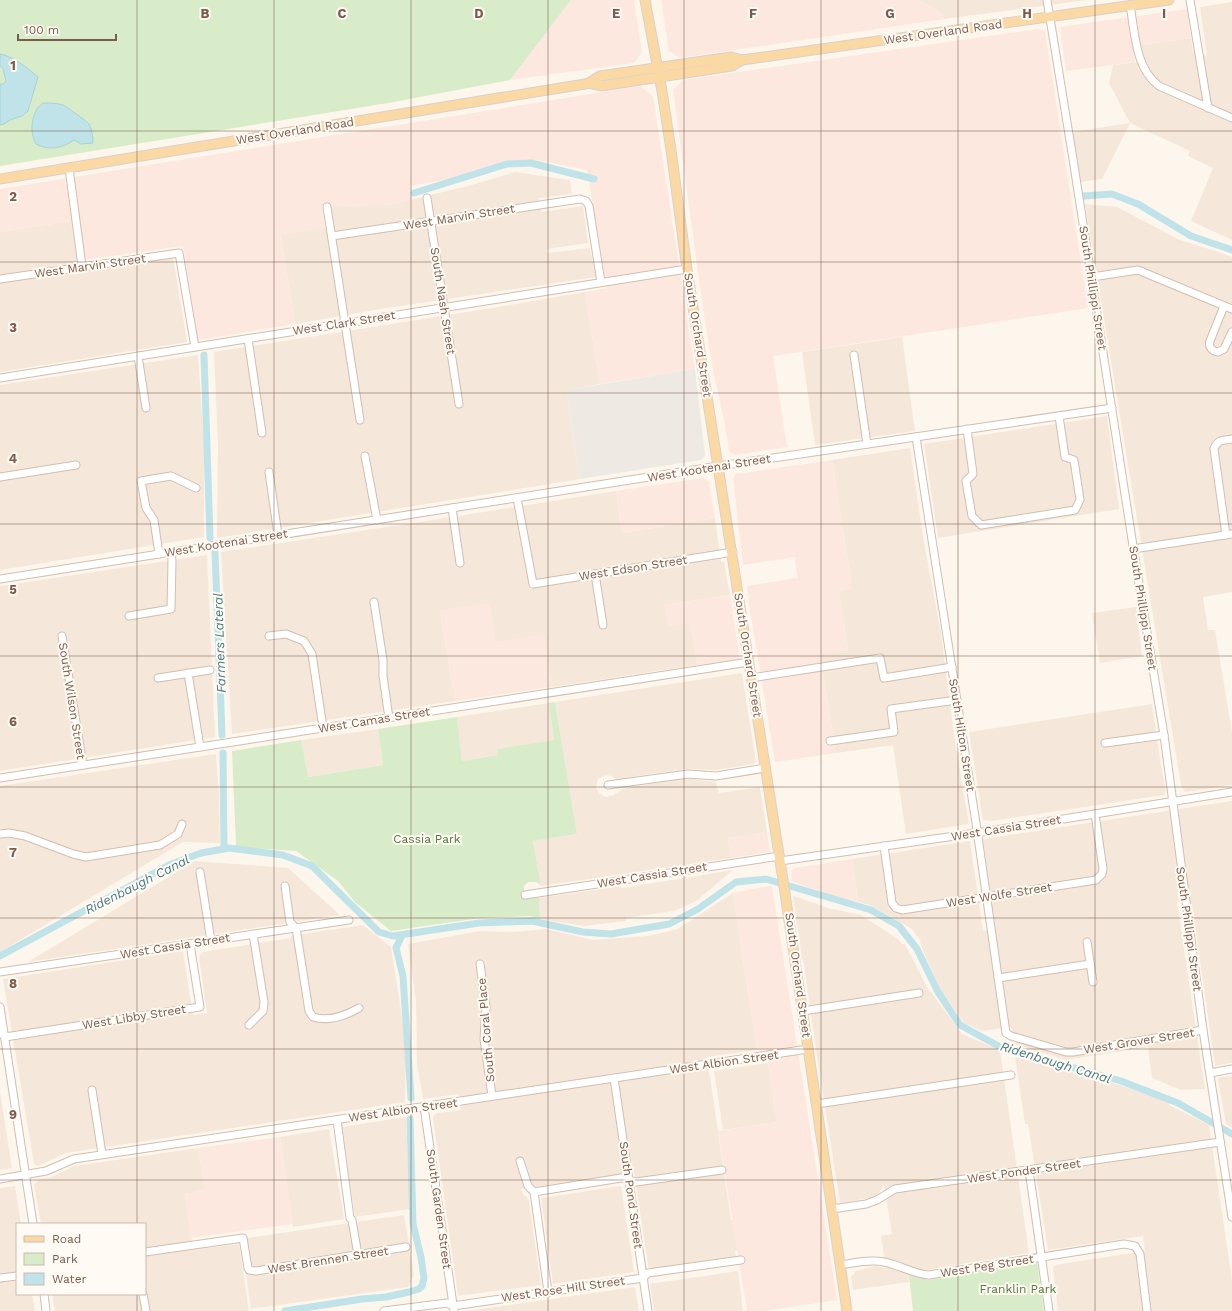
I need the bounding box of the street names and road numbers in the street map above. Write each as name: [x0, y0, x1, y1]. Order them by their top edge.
street label: West Overland Road: [883, 17, 1003, 47]
street label: West Overland Road: [235, 115, 355, 147]
street label: West Marvin Street: [402, 201, 516, 233]
street label: South Phillippi Street: [1076, 225, 1110, 351]
street label: South Nash Street: [428, 246, 458, 356]
street label: West Marvin Street: [33, 251, 147, 281]
street label: South Orchard Street: [681, 272, 715, 398]
street label: West Clark Street: [292, 308, 396, 338]
street label: West Kootenai Street: [646, 451, 772, 485]
street label: West Kootenai Street: [163, 526, 289, 560]
street label: South Phillippi Street: [1126, 545, 1160, 671]
street label: West Edson Street: [578, 553, 688, 583]
street label: South Orchard Street: [731, 592, 765, 718]
street label: South Wilson Street: [56, 642, 88, 760]
street label: South Hilton Street: [946, 678, 978, 792]
street label: West Camas Street: [317, 704, 431, 736]
street label: West Cassia Street: [950, 812, 1062, 844]
street label: West Cassia Street: [596, 859, 708, 891]
street label: South Phillippi Street: [1173, 866, 1205, 992]
street label: West Wolfe Street: [945, 880, 1053, 910]
street label: South Orchard Street: [782, 912, 814, 1038]
street label: West Cassia Street: [119, 930, 231, 962]
street label: South Coral Place: [474, 977, 498, 1083]
street label: West Libby Street: [81, 1002, 187, 1032]
street label: West Grover Street: [1083, 1025, 1195, 1057]
street label: West Albion Street: [668, 1047, 780, 1077]
street label: West Albion Street: [347, 1095, 459, 1125]
street label: South Pond Street: [617, 1140, 645, 1250]
street label: South Garden Street: [424, 1148, 454, 1270]
street label: West Ponder Street: [966, 1156, 1082, 1186]
street label: West Brennen Street: [266, 1244, 390, 1276]
street label: West Peg Street: [939, 1252, 1035, 1280]
street label: West Rose Hill Street: [500, 1273, 626, 1305]

